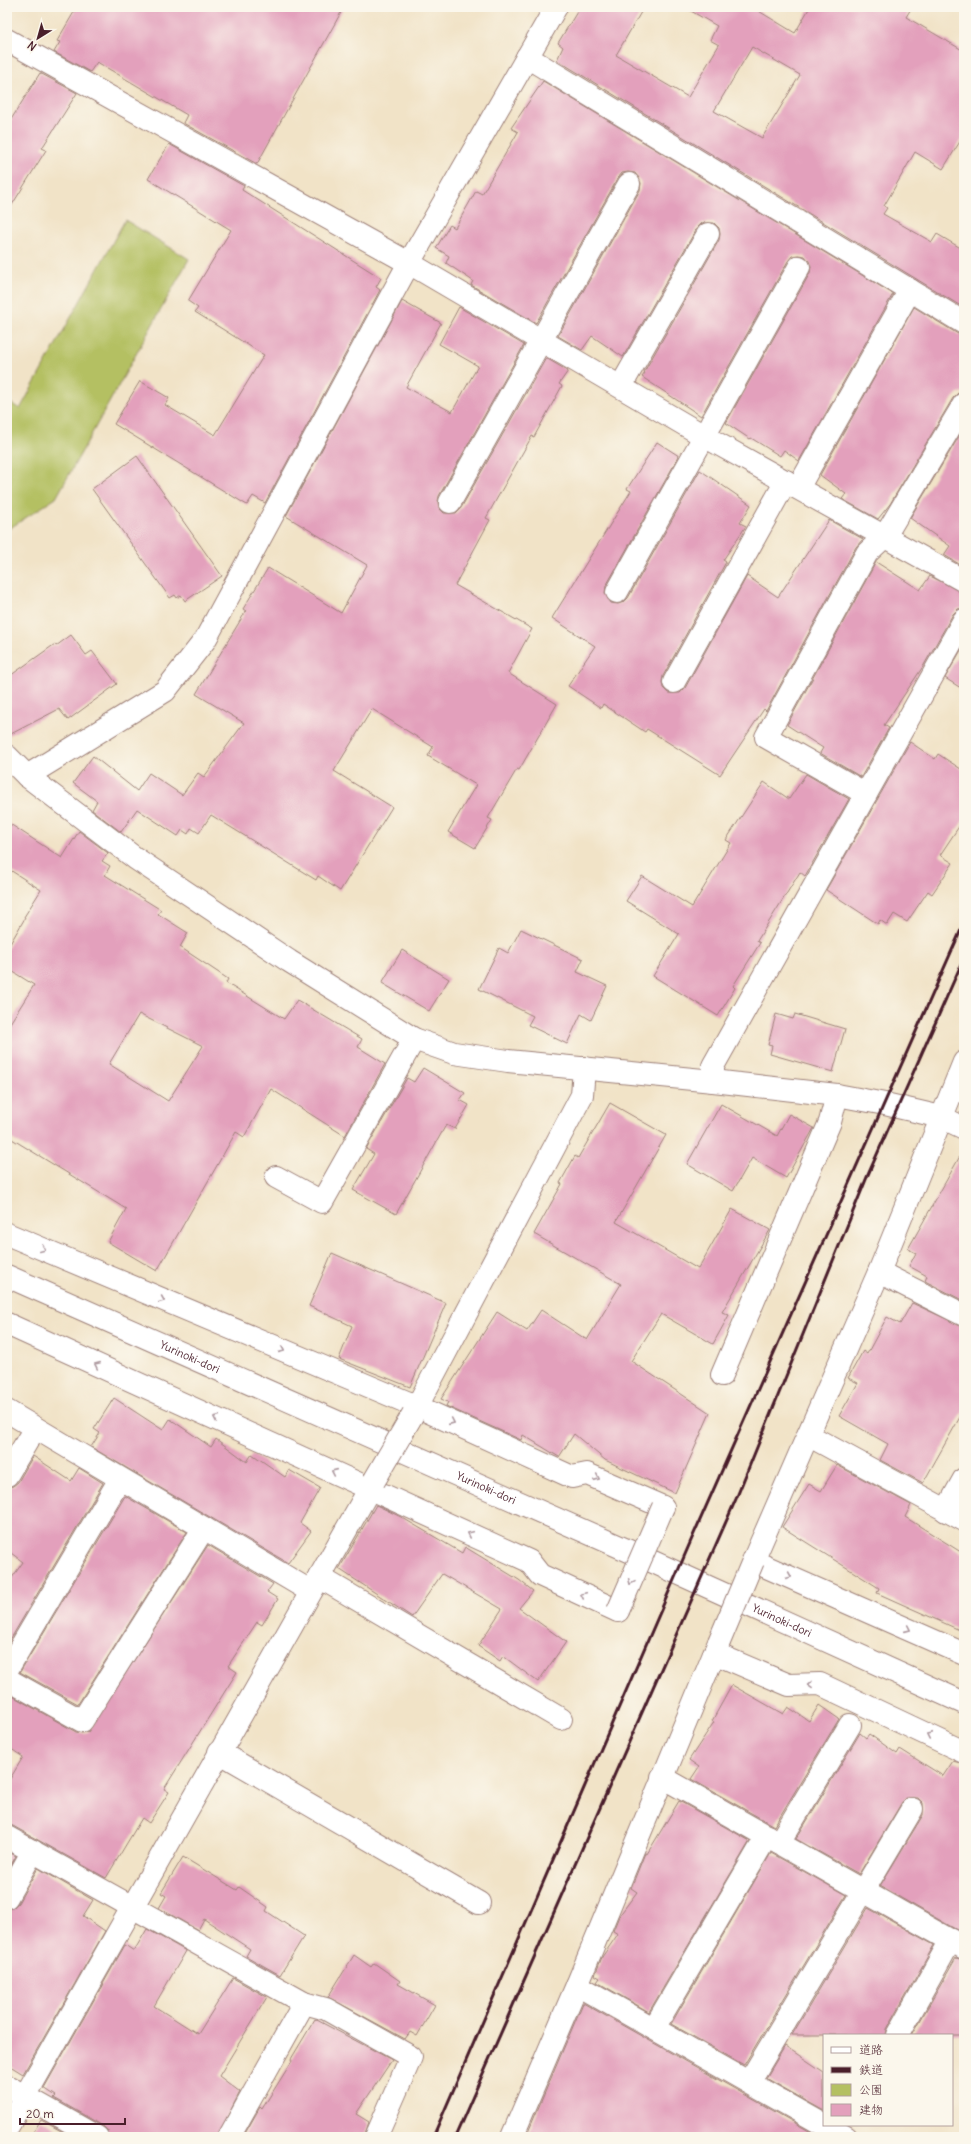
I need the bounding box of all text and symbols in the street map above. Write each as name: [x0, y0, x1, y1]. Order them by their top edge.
north arrow: [18, 18, 58, 58]
text: N: [25, 38, 39, 54]
one-way arrow: [38, 1244, 46, 1252]
one-way arrow: [158, 1295, 166, 1303]
street label: Yurinoki-dori: [158, 1338, 222, 1376]
one-way arrow: [279, 1346, 286, 1354]
one-way arrow: [94, 1361, 101, 1369]
one-way arrow: [212, 1415, 220, 1423]
one-way arrow: [448, 1418, 455, 1426]
one-way arrow: [331, 1469, 338, 1477]
street label: Yurinoki-dori: [454, 1469, 518, 1507]
one-way arrow: [592, 1473, 600, 1481]
one-way arrow: [466, 1531, 474, 1539]
one-way arrow: [785, 1572, 792, 1580]
one-way arrow: [628, 1577, 636, 1585]
one-way arrow: [579, 1592, 587, 1600]
street label: Yurinoki-dori: [750, 1601, 814, 1640]
one-way arrow: [903, 1624, 911, 1632]
one-way arrow: [807, 1680, 813, 1689]
one-way arrow: [925, 1732, 933, 1740]
legend: [823, 2034, 953, 2126]
text: 道路: [859, 2042, 883, 2057]
text: 鉄道: [859, 2062, 883, 2077]
text: 公園: [859, 2082, 883, 2097]
scale bar: [20, 2100, 125, 2126]
text: 建物: [859, 2102, 883, 2117]
text: 20 m: [26, 2106, 54, 2121]

